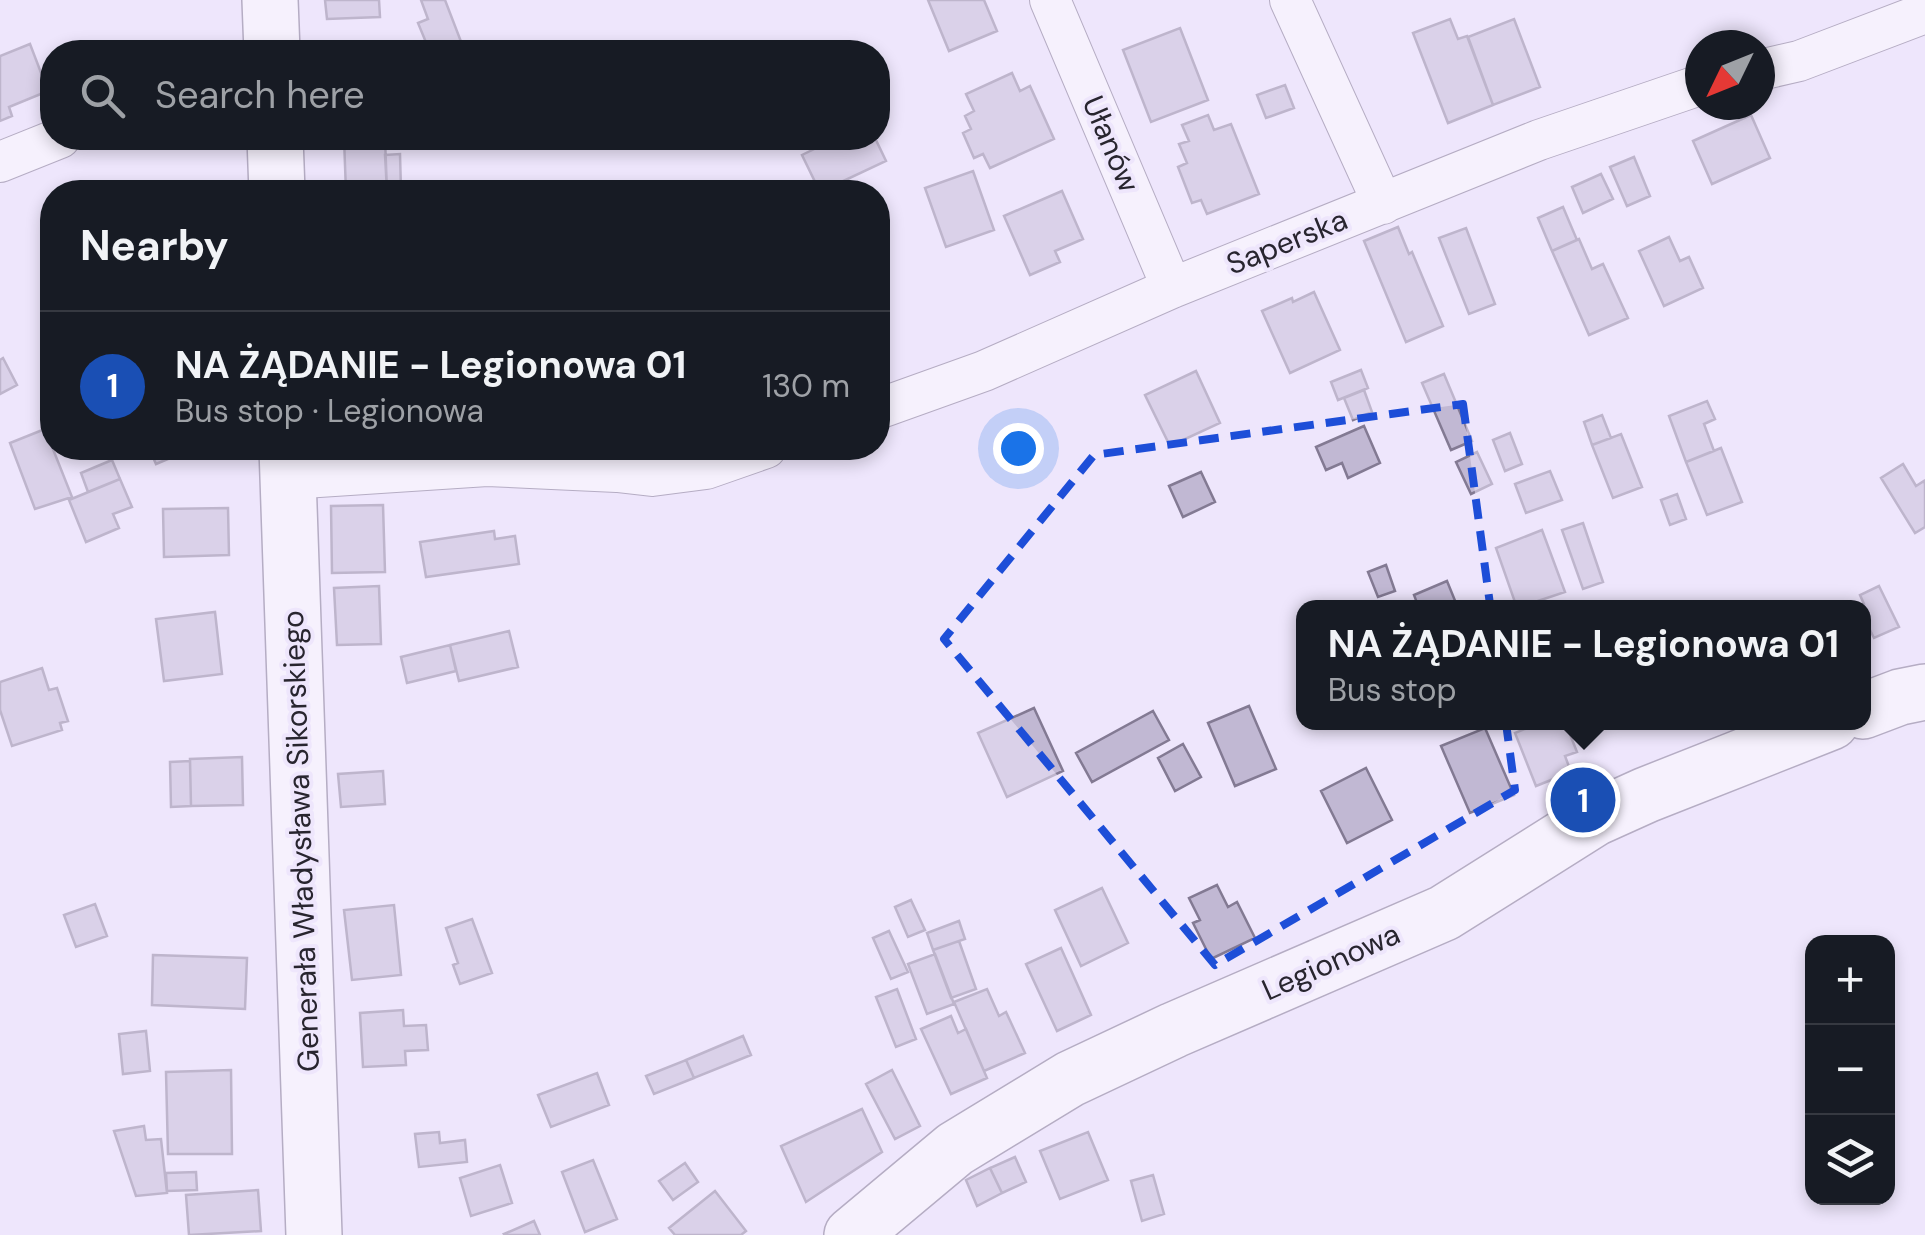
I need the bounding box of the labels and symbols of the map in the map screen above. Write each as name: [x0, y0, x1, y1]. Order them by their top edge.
north arrow: [1685, 30, 1775, 120]
street label: Ułanów: [1074, 90, 1149, 198]
street label: Saperska: [1221, 200, 1353, 283]
your location: [993, 423, 1044, 474]
street label: Generała Władysława Sikorskiego: [273, 610, 328, 1072]
pin: 1: [1550, 762, 1616, 838]
street label: Legionowa: [1256, 914, 1406, 1009]

